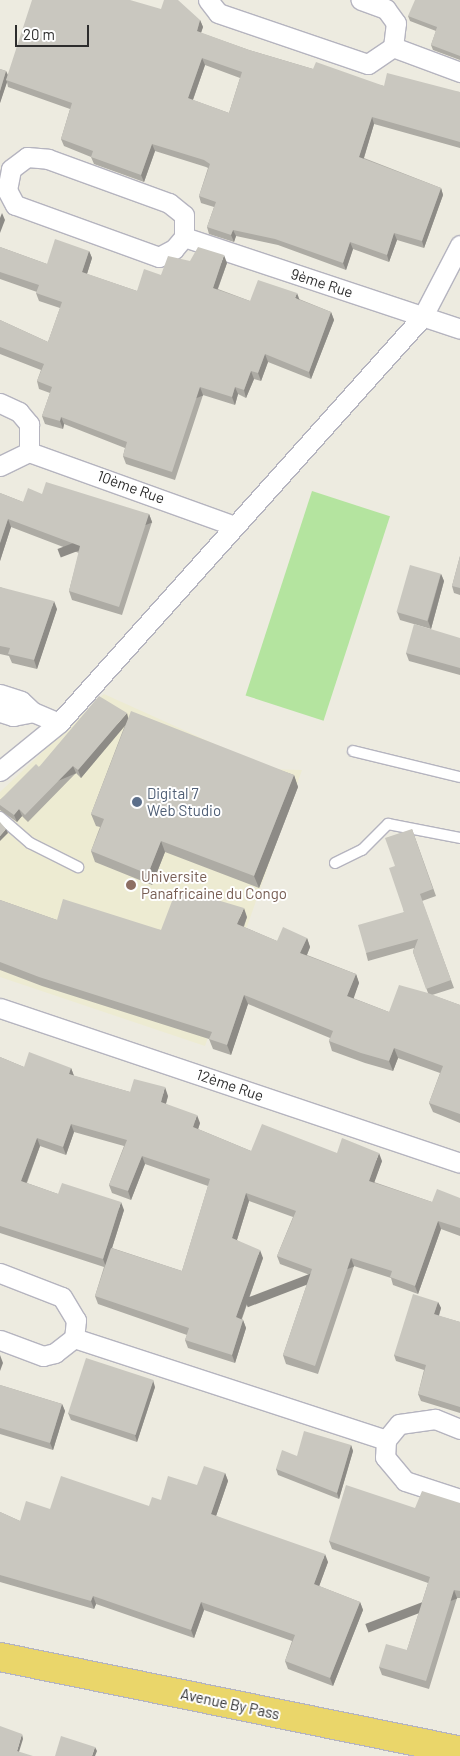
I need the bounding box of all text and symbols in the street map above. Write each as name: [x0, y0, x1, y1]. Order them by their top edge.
scale bar: [18, 15, 91, 47]
text: 20 m: [23, 25, 55, 43]
street label: 9ème Rue: [289, 265, 355, 301]
street label: 10ème Rue: [95, 467, 167, 507]
place label: Digital 7 Web Studio: [147, 784, 221, 819]
marker: Digital 7 Web Studio: [131, 796, 143, 808]
place label: Universite Panafricaine du Congo: [141, 867, 287, 902]
marker: Universite Panafricaine du Congo: [125, 879, 137, 891]
street label: 12ème Rue: [194, 1065, 266, 1105]
street label: Avenue By Pass: [179, 1685, 281, 1723]

